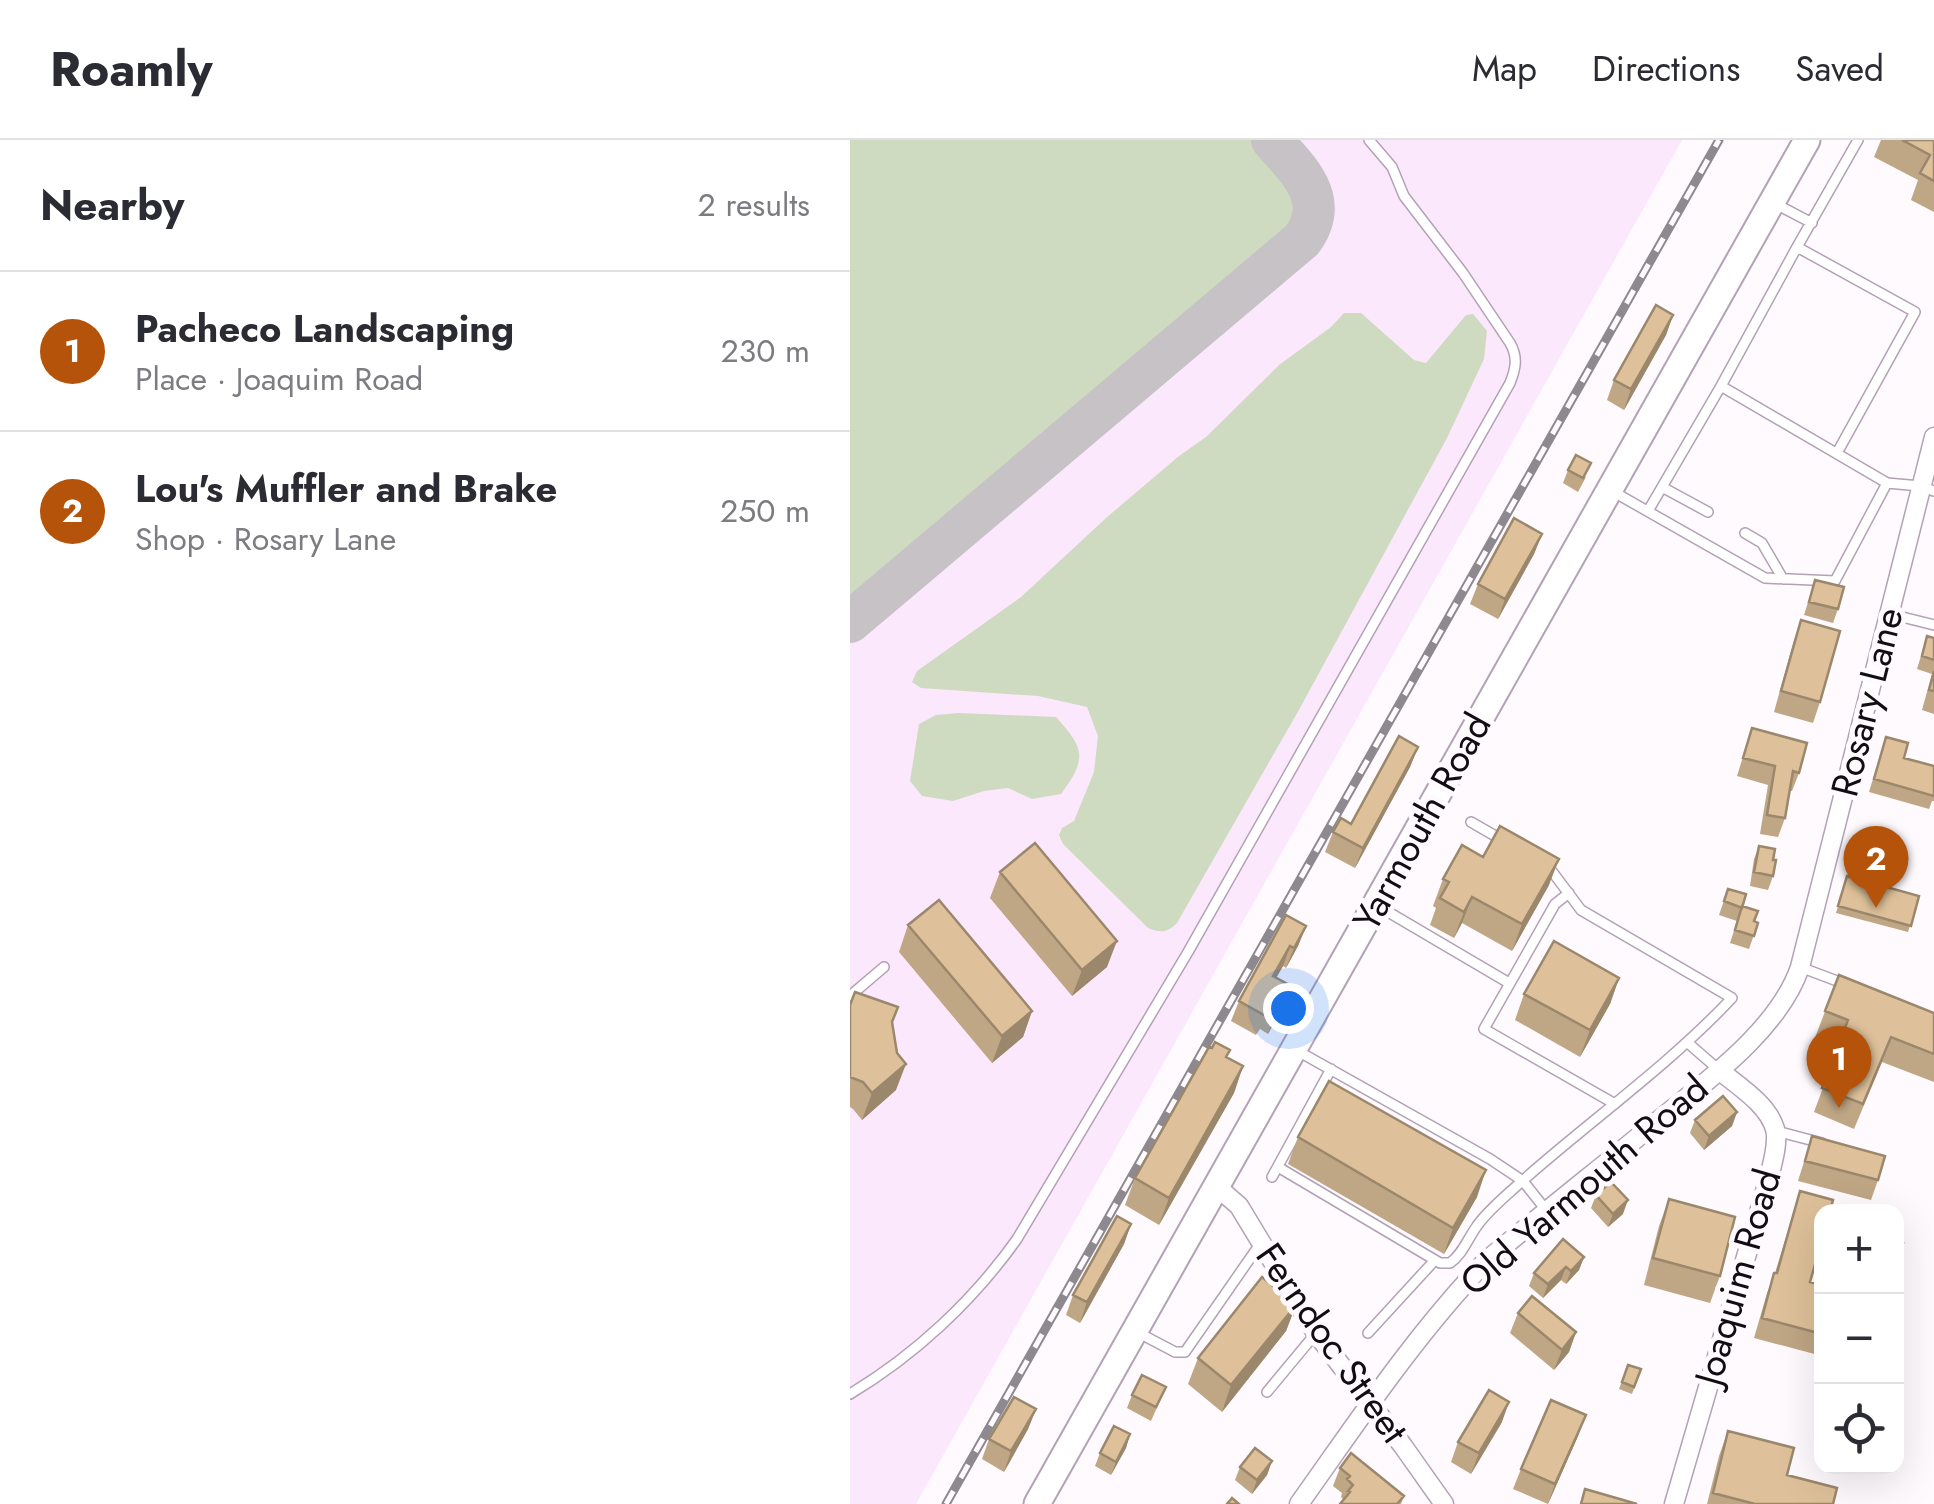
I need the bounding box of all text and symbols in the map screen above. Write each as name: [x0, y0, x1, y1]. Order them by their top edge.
text: Roamly: [50, 35, 213, 104]
text: Map: [1472, 44, 1537, 94]
text: Directions: [1592, 44, 1740, 94]
text: Saved: [1795, 44, 1884, 94]
text: Nearby: [40, 175, 184, 236]
text: 2 results: [698, 182, 810, 228]
text: Pacheco Landscaping: [135, 301, 514, 356]
text: 1: [64, 328, 81, 374]
text: 230 m: [721, 328, 810, 374]
text: Place · Joaquim Road: [135, 356, 423, 402]
text: Lou's Muffler and Brake: [135, 461, 557, 516]
text: 2: [62, 488, 83, 534]
text: 250 m: [720, 488, 810, 534]
text: Shop · Rosary Lane: [135, 516, 396, 562]
street label: Rosary Lane: [1817, 602, 1917, 802]
street label: Yarmouth Road: [1339, 703, 1504, 941]
pin: 2: [1844, 826, 1908, 908]
your location: [1263, 983, 1314, 1034]
pin: 1: [1806, 1026, 1872, 1108]
street label: Old Yarmouth Road: [1447, 1061, 1720, 1308]
street label: Joaquim Road: [1679, 1162, 1795, 1396]
map controls: [1814, 1204, 1904, 1474]
button: +: [1814, 1204, 1904, 1294]
street label: Ferndoc Street: [1243, 1231, 1422, 1454]
button: −: [1814, 1294, 1904, 1384]
button: locate: [1814, 1384, 1904, 1474]

